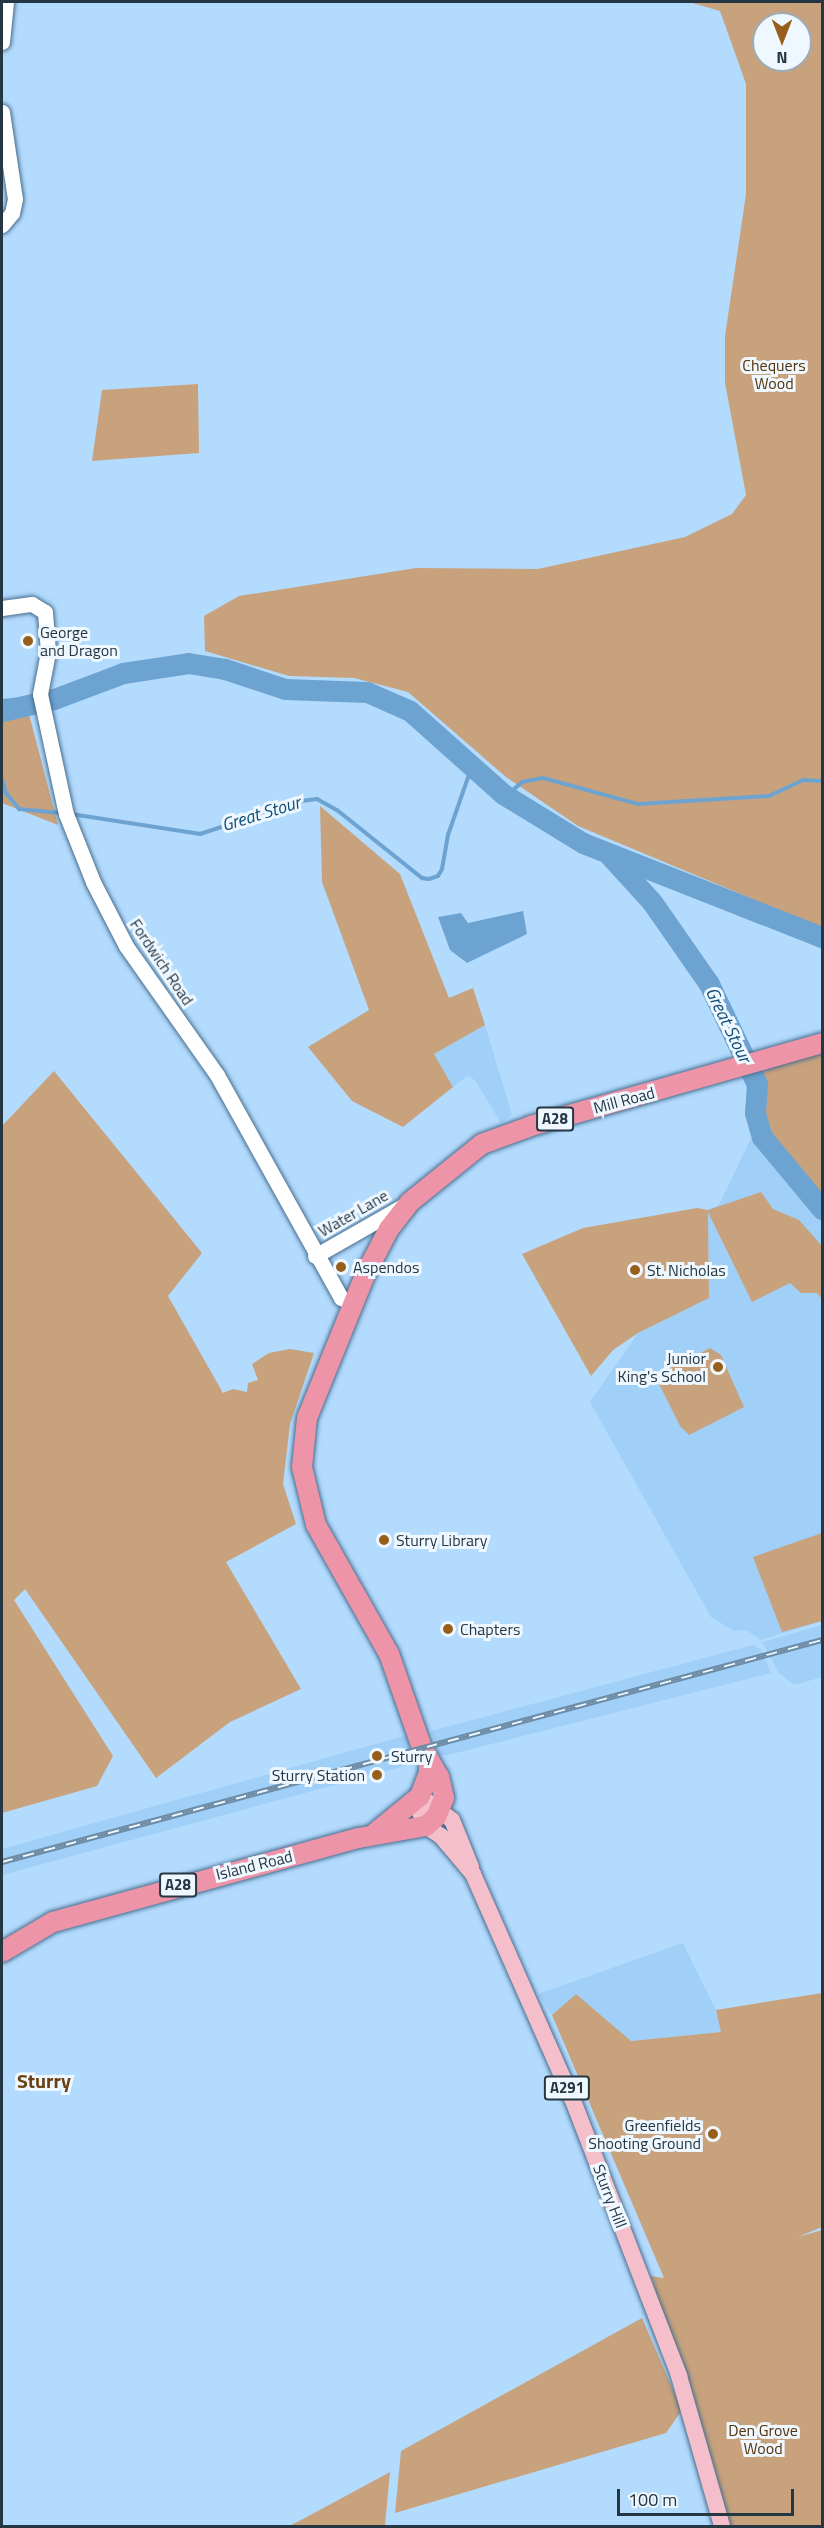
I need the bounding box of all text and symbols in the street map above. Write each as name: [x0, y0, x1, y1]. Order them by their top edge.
north arrow: [752, 12, 812, 72]
text: N: [776, 46, 788, 70]
park label: Chequers Wood: [742, 355, 806, 393]
place label: George and Dragon: [40, 622, 118, 660]
marker: George and Dragon: [21, 634, 35, 648]
water label: Great Stour: [219, 792, 303, 836]
street label: Fordwich Road: [126, 915, 198, 1009]
water label: Great Stour: [701, 984, 755, 1066]
street label: Mill Road: [591, 1083, 657, 1117]
road number: A28: [536, 1107, 574, 1131]
street label: Water Lane: [315, 1185, 391, 1241]
place label: Aspendos: [353, 1257, 419, 1277]
marker: Aspendos: [334, 1260, 348, 1274]
place label: St. Nicholas: [647, 1260, 726, 1280]
marker: St. Nicholas: [628, 1263, 642, 1277]
place label: Junior King's School: [618, 1348, 706, 1386]
marker: Junior King's School: [711, 1360, 725, 1374]
place label: Sturry Library: [396, 1530, 487, 1550]
marker: Sturry Library: [377, 1533, 391, 1547]
place label: Chapters: [460, 1619, 520, 1639]
marker: Chapters: [441, 1622, 455, 1636]
place label: Sturry: [391, 1746, 432, 1766]
marker: Sturry: [368, 1747, 386, 1765]
place label: Sturry Station: [272, 1765, 365, 1785]
marker: Sturry Station: [370, 1768, 384, 1782]
street label: Island Road: [214, 1846, 294, 1884]
road number: A28: [158, 1873, 198, 1897]
district label: Sturry: [17, 2068, 71, 2092]
road number: A291: [543, 2076, 591, 2100]
place label: Greenfields Shooting Ground: [588, 2115, 701, 2153]
marker: Greenfields Shooting Ground: [706, 2127, 720, 2141]
street label: Sturry Hill: [589, 2161, 631, 2231]
park label: Den Grove Wood: [728, 2420, 798, 2458]
scale bar: [620, 2477, 797, 2515]
text: 100 m: [628, 2486, 677, 2513]

